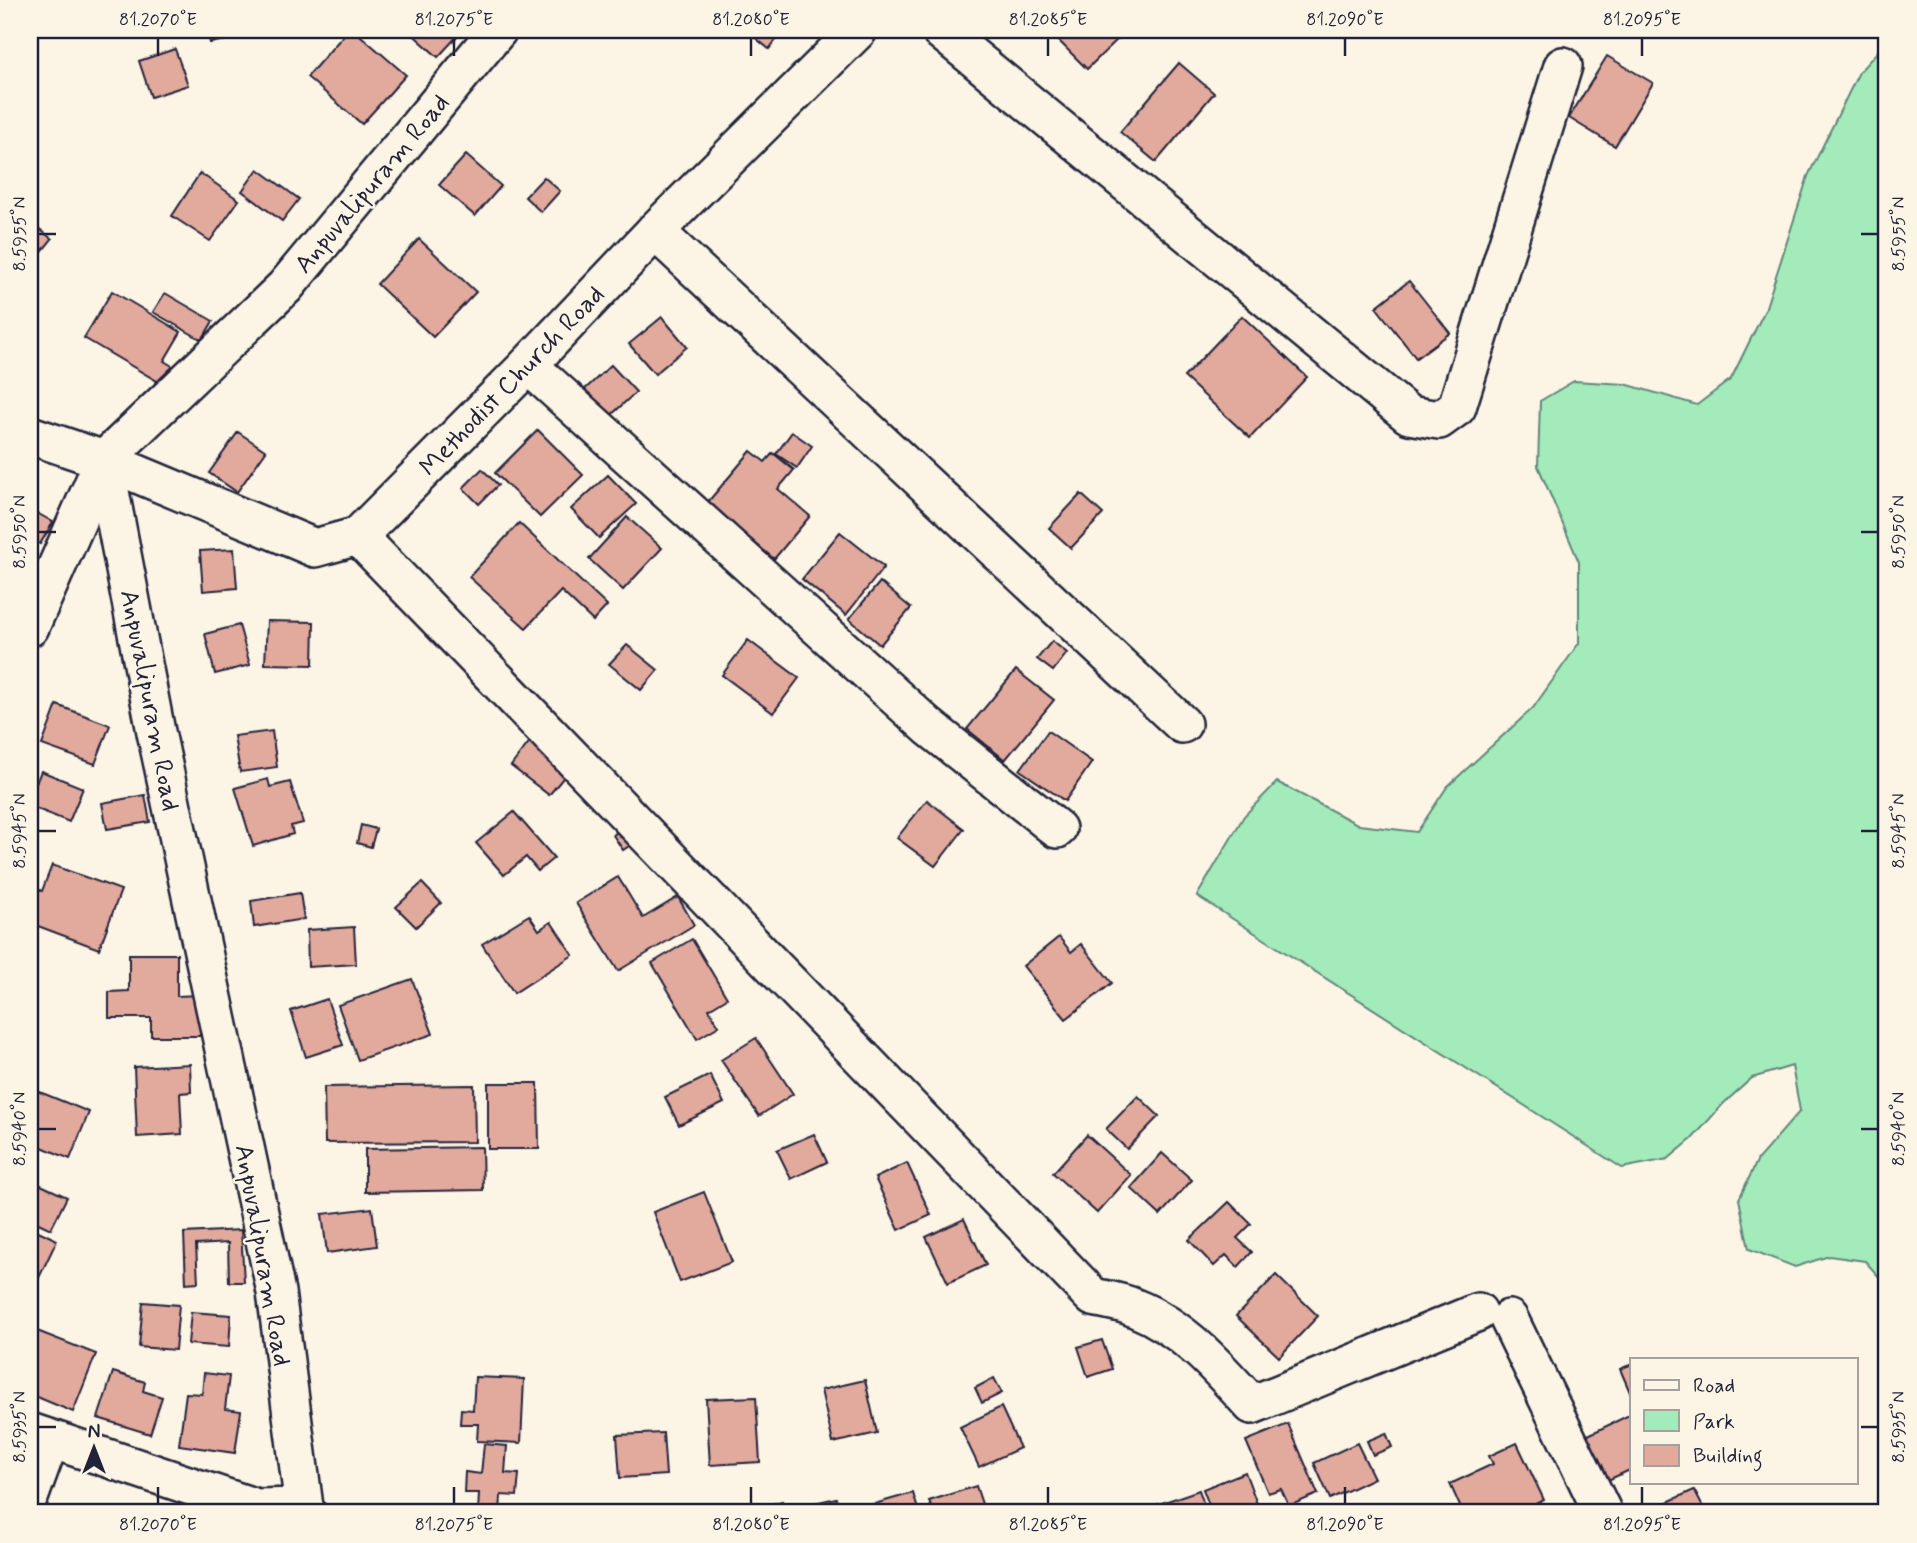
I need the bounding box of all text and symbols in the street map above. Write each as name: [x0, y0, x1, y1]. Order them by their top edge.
text: 81.2070°E: [119, 8, 197, 32]
text: 81.2075°E: [415, 8, 493, 32]
text: 81.2080°E: [712, 8, 790, 32]
text: 81.2085°E: [1009, 8, 1087, 32]
text: 81.2090°E: [1306, 8, 1384, 32]
text: 81.2095°E: [1603, 8, 1681, 32]
street label: Anpuvalipuram Road: [287, 87, 458, 281]
text: 8.5955°N: [8, 197, 32, 271]
text: 8.5955°N: [1887, 197, 1911, 271]
street label: Methodist Church Road: [412, 279, 612, 484]
text: 8.5950°N: [8, 495, 32, 569]
text: 8.5950°N: [1887, 495, 1911, 569]
street label: Anpuvalipuram Road: [111, 587, 187, 814]
text: 8.5945°N: [8, 793, 32, 869]
text: 8.5945°N: [1887, 793, 1911, 869]
text: 8.5940°N: [8, 1092, 32, 1166]
text: 8.5940°N: [1887, 1092, 1911, 1166]
street label: Anpuvalipuram Road: [226, 1142, 298, 1369]
legend: [1630, 1358, 1857, 1484]
text: Road: [1693, 1372, 1735, 1400]
text: 8.5935°N: [8, 1391, 32, 1463]
text: 8.5935°N: [1887, 1391, 1911, 1463]
text: Park: [1693, 1408, 1735, 1436]
north arrow: [60, 1414, 130, 1484]
text: N: [88, 1420, 100, 1445]
text: Building: [1693, 1442, 1763, 1472]
text: 81.2070°E: [119, 1513, 197, 1537]
text: 81.2075°E: [415, 1513, 493, 1537]
text: 81.2080°E: [712, 1513, 790, 1537]
text: 81.2085°E: [1009, 1513, 1087, 1537]
text: 81.2090°E: [1306, 1513, 1384, 1537]
text: 81.2095°E: [1603, 1513, 1681, 1537]

